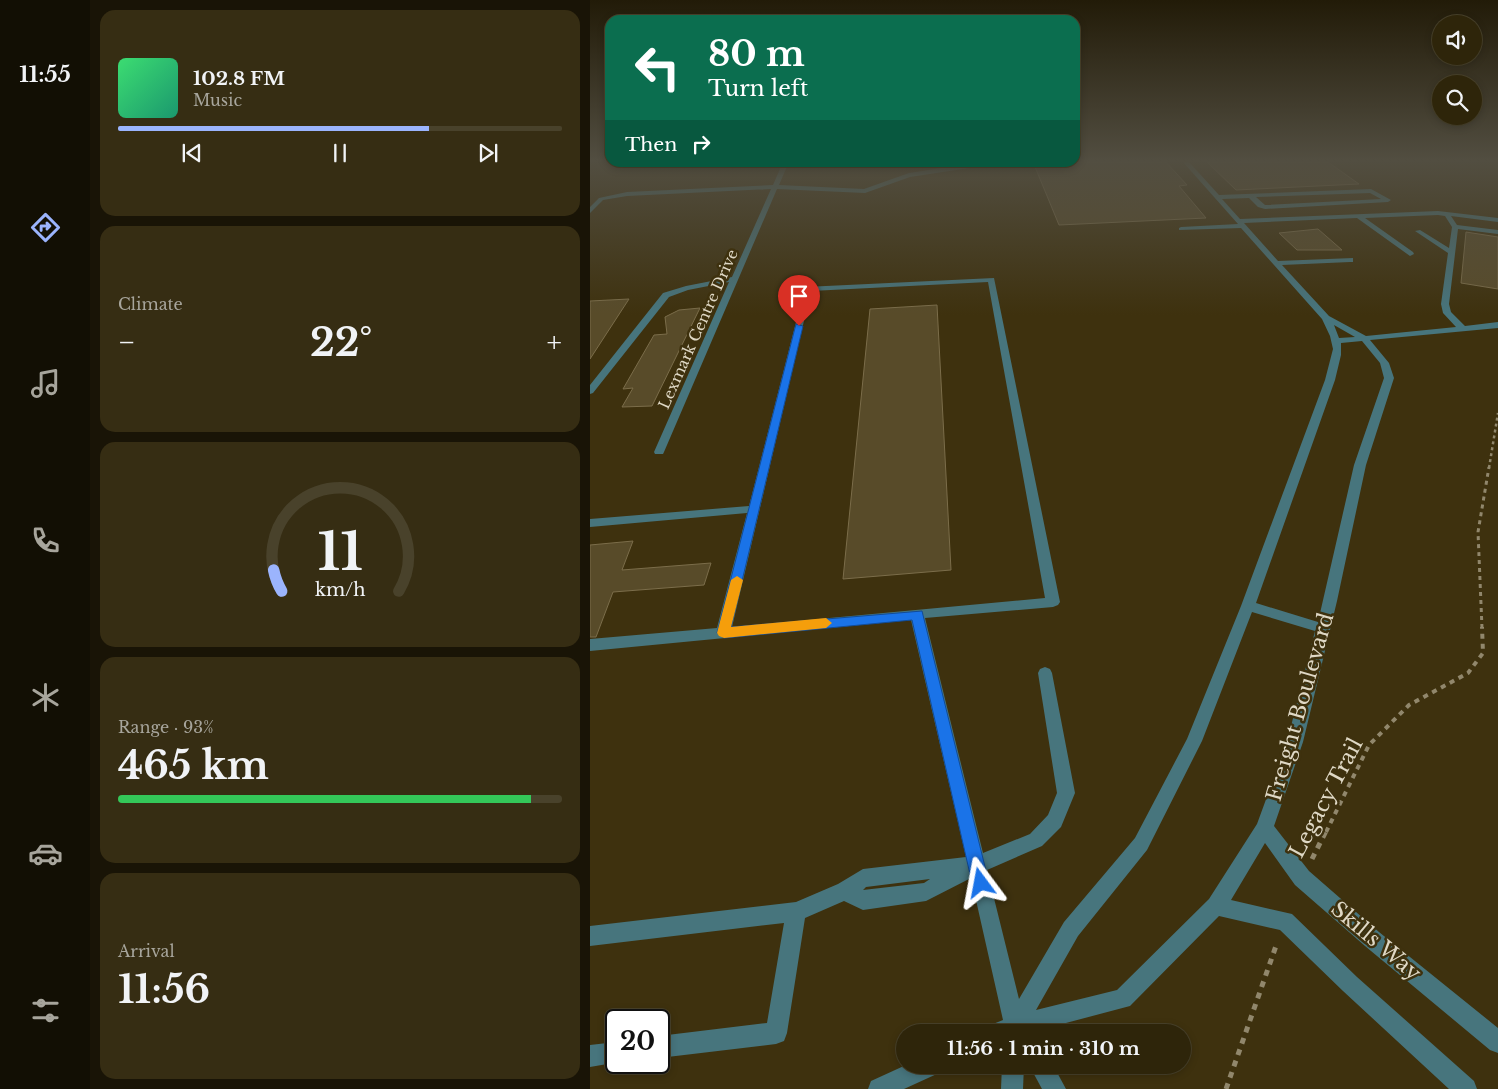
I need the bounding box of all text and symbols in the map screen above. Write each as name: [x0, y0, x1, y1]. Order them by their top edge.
map controls: [1432, 15, 1482, 125]
button: sound: [1432, 15, 1482, 65]
text: 80 m: [708, 32, 805, 75]
icon: left: [625, 35, 690, 100]
text: 11:55: [19, 61, 71, 88]
text: 102.8 FM: [193, 67, 285, 90]
text: Turn left: [708, 75, 808, 102]
button: search: [1432, 75, 1482, 125]
text: Music: [193, 90, 242, 110]
icon: right: [687, 130, 715, 158]
text: Then: [625, 133, 677, 156]
icon: previous: [178, 139, 206, 167]
icon: pause: [326, 139, 354, 167]
icon: next: [474, 139, 502, 167]
icon: directions: [28, 210, 63, 245]
street label: Lexmark Centre Drive: [654, 246, 742, 412]
pin: [778, 275, 820, 326]
icon: arrive: [785, 282, 813, 310]
text: Climate: [118, 294, 183, 314]
text: 22°: [310, 319, 372, 366]
text: −: [118, 325, 136, 360]
text: +: [547, 325, 562, 360]
icon: music: [28, 366, 63, 401]
text: 11: [317, 520, 363, 584]
icon: phone: [28, 523, 63, 558]
text: km/h: [315, 579, 365, 601]
street label: Freight Boulevard: [1261, 610, 1339, 804]
icon: climate: [28, 680, 63, 715]
text: Range · 93%: [118, 717, 214, 737]
street label: Legacy Trail: [1284, 734, 1369, 862]
text: 465 km: [118, 742, 269, 789]
icon: car: [28, 836, 63, 871]
position arrow: [954, 856, 1006, 908]
street label: Skills Way: [1326, 896, 1427, 987]
text: Arrival: [118, 941, 175, 961]
text: 11:56: [118, 966, 210, 1013]
icon: filters: [28, 993, 63, 1028]
speed limit sign: 20: [605, 1009, 670, 1074]
text: 11:56 · 1 min · 310 m: [947, 1037, 1140, 1060]

